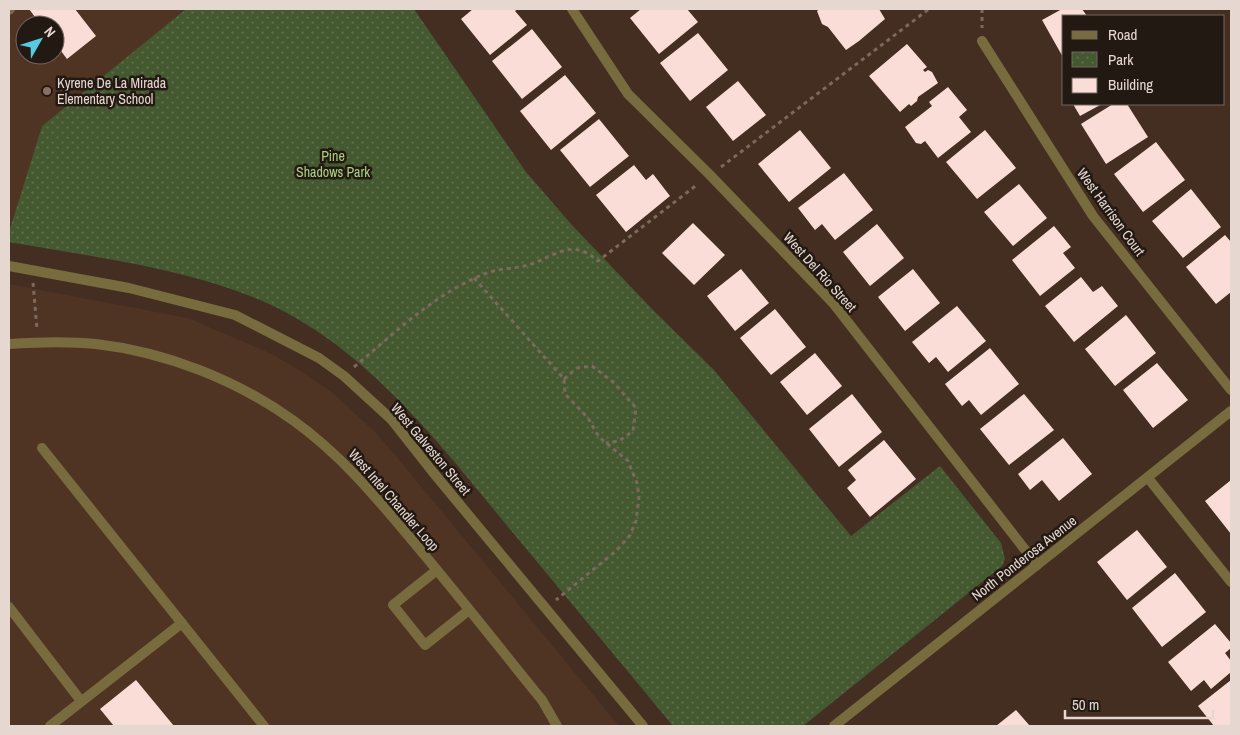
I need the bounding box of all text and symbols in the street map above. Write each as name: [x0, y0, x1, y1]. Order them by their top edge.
north arrow: [15, 15, 65, 65]
legend: [1062, 15, 1225, 105]
text: N: [40, 23, 60, 41]
text: Road: [1108, 24, 1137, 45]
text: Park: [1108, 49, 1134, 70]
place label: Kyrene De La Mirada Elementary School: [57, 74, 167, 108]
text: Building: [1108, 74, 1153, 95]
marker: Kyrene De La Mirada Elementary School: [41, 85, 53, 97]
park label: Pine Shadows Park: [296, 147, 370, 181]
street label: West Harrison Court: [1073, 164, 1149, 260]
street label: West Del Rio Street: [779, 228, 861, 316]
street label: West Galveston Street: [387, 399, 475, 499]
street label: West Intel Chandler Loop: [345, 445, 443, 555]
street label: North Ponderosa Avenue: [968, 511, 1080, 605]
scale bar: [1065, 688, 1212, 720]
text: 50 m: [1072, 694, 1099, 715]

